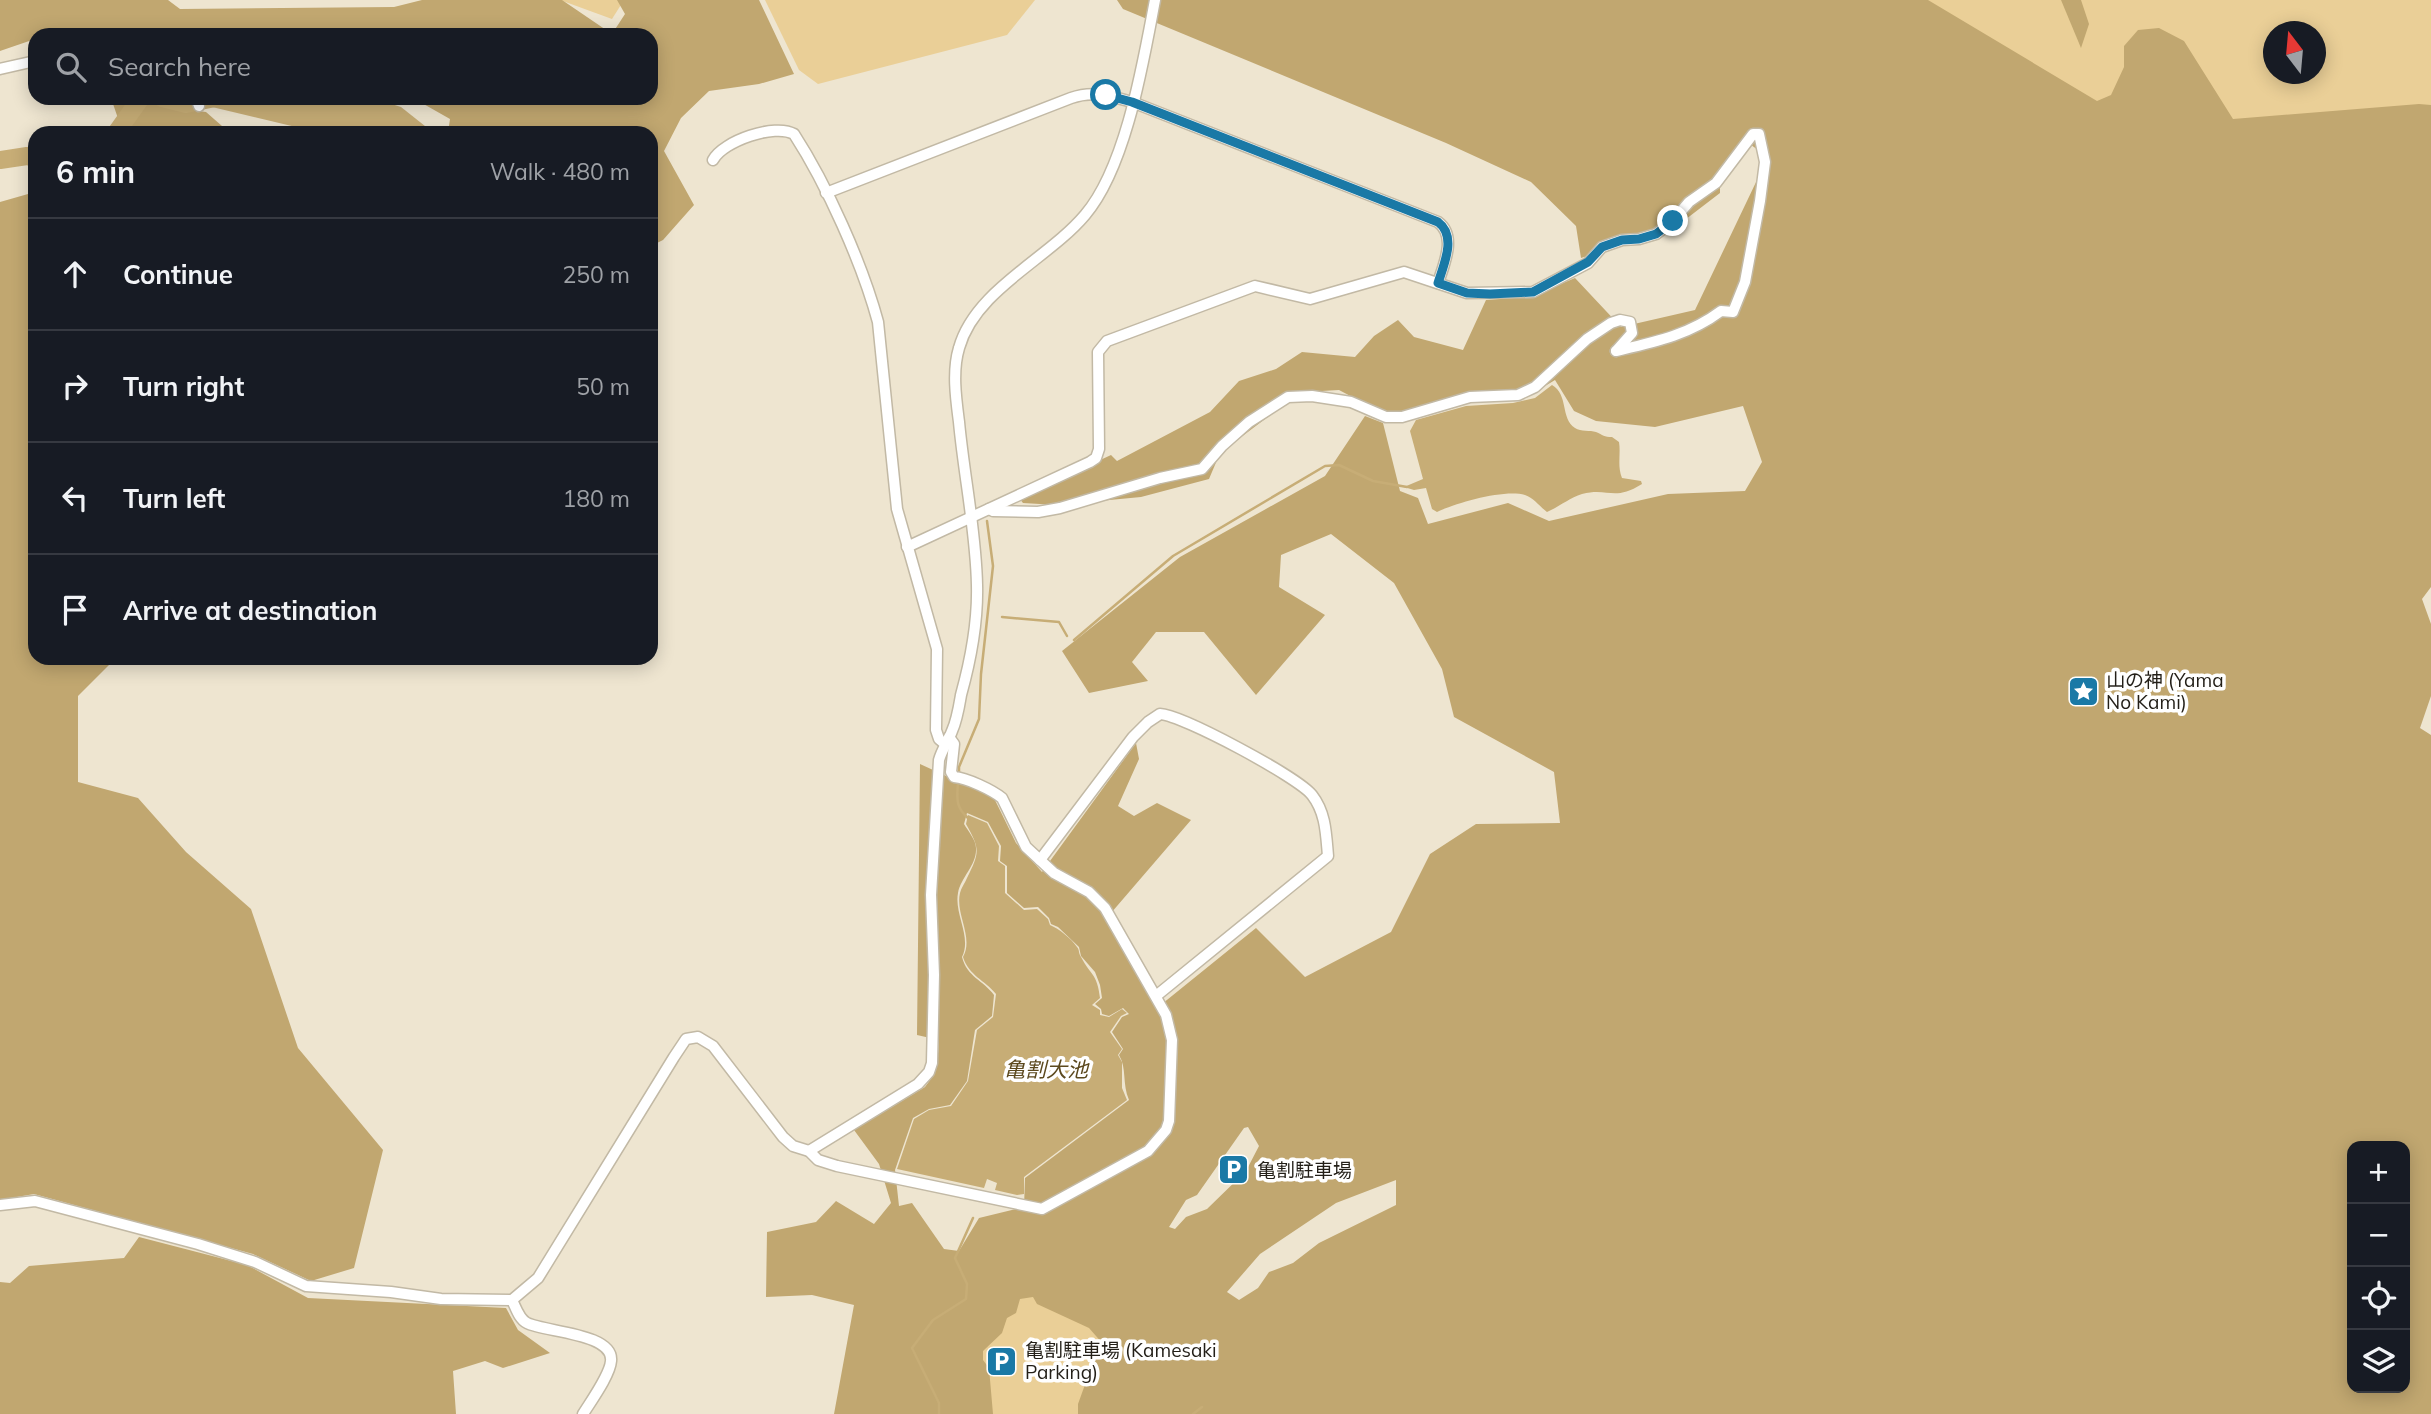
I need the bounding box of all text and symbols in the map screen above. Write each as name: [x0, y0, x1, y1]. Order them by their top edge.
north arrow: [2263, 21, 2326, 84]
search box: [28, 28, 658, 105]
icon: search: [52, 48, 90, 86]
text: Search here: [108, 50, 251, 83]
route start: [1090, 79, 1121, 110]
text: 6 min: [56, 153, 135, 191]
text: Walk · 480 m: [490, 157, 630, 186]
route end: [1657, 205, 1688, 236]
icon: ahead: [56, 255, 94, 293]
text: Continue: [123, 258, 233, 291]
text: 250 m: [562, 260, 630, 289]
icon: right: [56, 367, 94, 405]
text: Turn right: [123, 370, 244, 403]
text: 50 m: [576, 372, 630, 401]
icon: left: [56, 479, 94, 517]
text: Turn left: [123, 482, 225, 515]
text: 180 m: [562, 484, 630, 513]
icon: arrive: [56, 591, 94, 629]
text: Arrive at destination: [123, 594, 378, 627]
place label: 山の神 (Yama No Kami): [2106, 668, 2224, 714]
place icon: 山の神 (Yama No Kami): [2066, 674, 2100, 708]
water label: 亀割大池: [1004, 1056, 1090, 1082]
map controls: [2347, 1141, 2410, 1393]
button: +: [2347, 1141, 2410, 1204]
parking icon: 亀割駐車場: [1217, 1153, 1251, 1187]
place label: 亀割駐車場: [1257, 1158, 1352, 1182]
button: −: [2347, 1204, 2410, 1267]
button: locate: [2347, 1267, 2410, 1330]
button: layers: [2347, 1330, 2410, 1393]
place label: 亀割駐車場 (Kamesaki Parking): [1025, 1338, 1217, 1384]
parking icon: 亀割駐車場 (Kamesaki Parking): [985, 1344, 1019, 1378]

